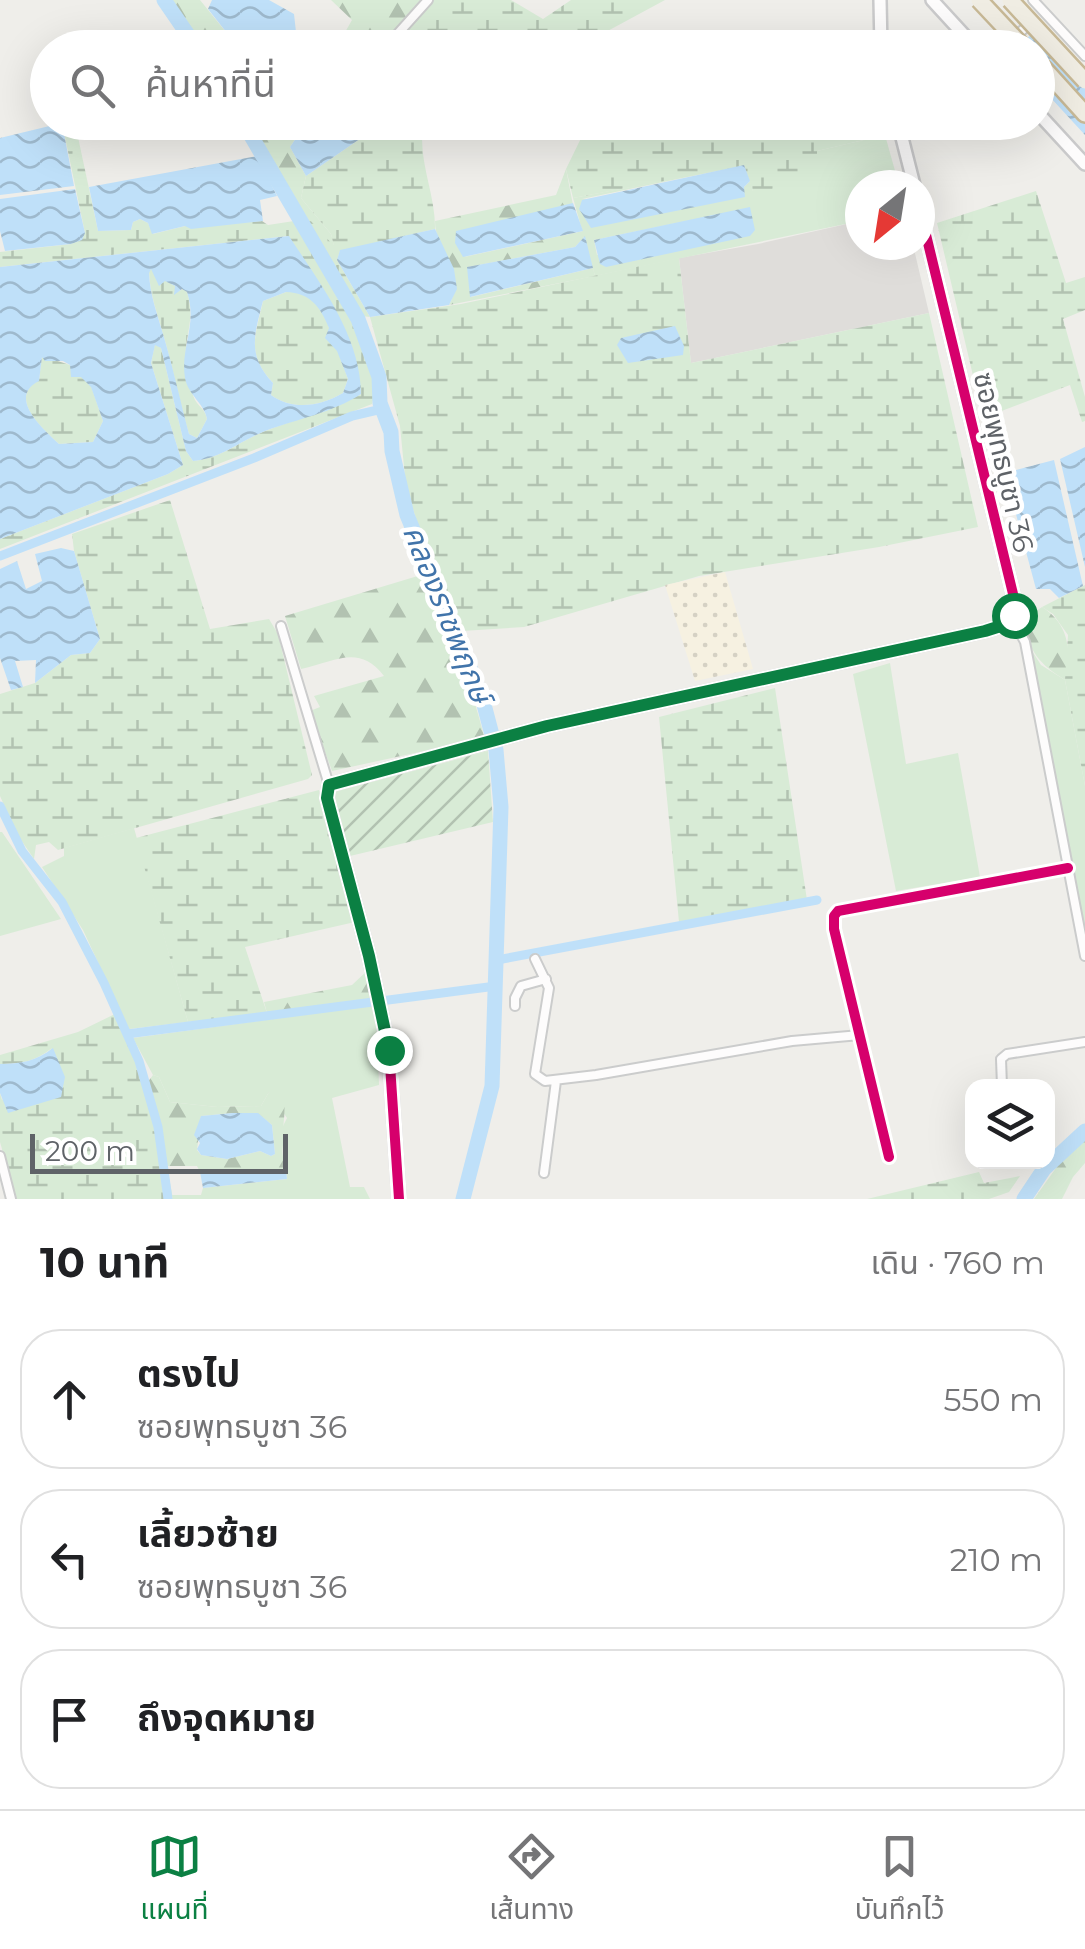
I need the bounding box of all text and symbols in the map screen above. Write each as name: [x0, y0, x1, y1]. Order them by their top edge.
search box: [30, 30, 1055, 140]
icon: search: [65, 58, 120, 113]
text: ค้นหาที่นี่: [145, 60, 276, 107]
north arrow: [845, 170, 935, 260]
street label: ซอยพุทธบูชา 36: [966, 369, 1041, 556]
water label: คลองราชพฤกษ์: [395, 520, 502, 712]
route start: [992, 593, 1038, 639]
route end: [367, 1028, 413, 1074]
map controls: [965, 1079, 1055, 1169]
button: layers: [965, 1079, 1055, 1169]
scale bar: [30, 1129, 288, 1174]
text: 200 m: [45, 1134, 135, 1168]
text: 10 นาที: [40, 1236, 169, 1288]
text: เดิน · 760 m: [871, 1243, 1045, 1282]
text: ตรงไป: [137, 1350, 240, 1397]
icon: ahead: [42, 1372, 97, 1427]
text: 550 m: [943, 1380, 1043, 1419]
text: ซอยพุทธบูชา 36: [137, 1407, 347, 1446]
text: เลี้ยวซ้าย: [137, 1510, 279, 1557]
icon: left: [42, 1532, 97, 1587]
text: 210 m: [950, 1540, 1043, 1579]
text: ซอยพุทธบูชา 36: [137, 1567, 347, 1606]
icon: arrive: [42, 1692, 97, 1747]
text: ถึงจุดหมาย: [137, 1694, 316, 1741]
tab: แผนที่: [140, 1829, 209, 1932]
tab: เส้นทาง: [489, 1829, 574, 1932]
tab: บันทึกไว้: [855, 1829, 945, 1932]

